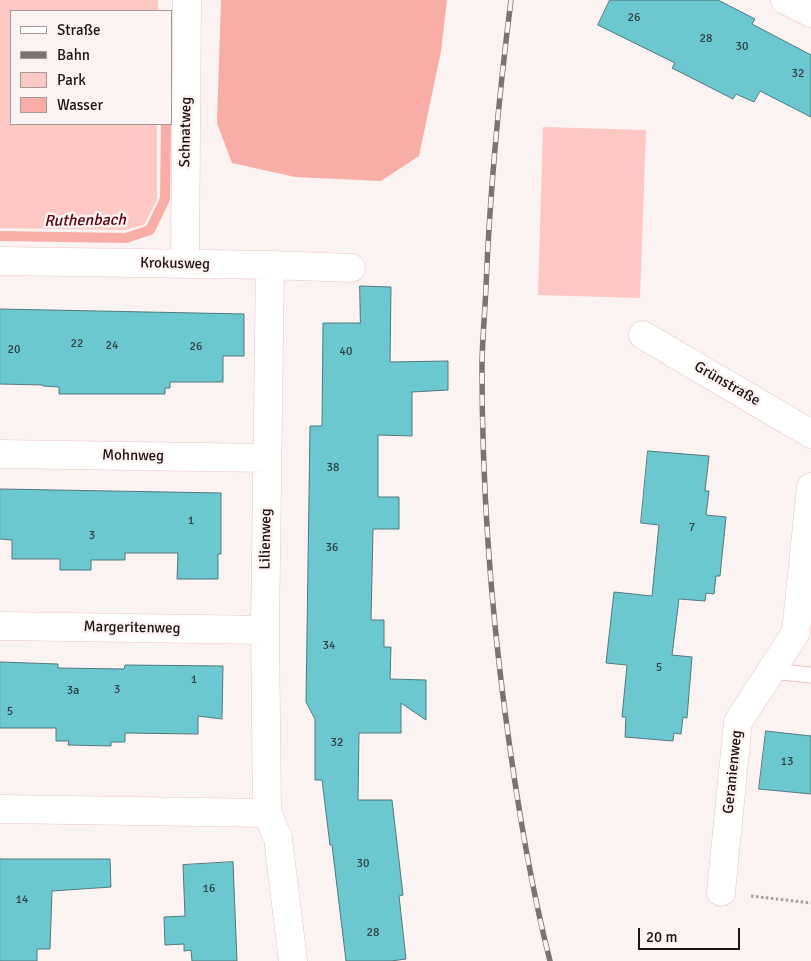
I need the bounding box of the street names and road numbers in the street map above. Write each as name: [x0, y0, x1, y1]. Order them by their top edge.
street label: Schnatweg: [176, 97, 196, 167]
street label: Krokusweg: [140, 254, 210, 274]
street label: Grünstraße: [691, 358, 763, 410]
street label: Mohnweg: [102, 446, 164, 466]
street label: Lilienweg: [256, 508, 276, 570]
street label: Margeritenweg: [83, 618, 181, 638]
street label: Geranienweg: [720, 729, 746, 815]

